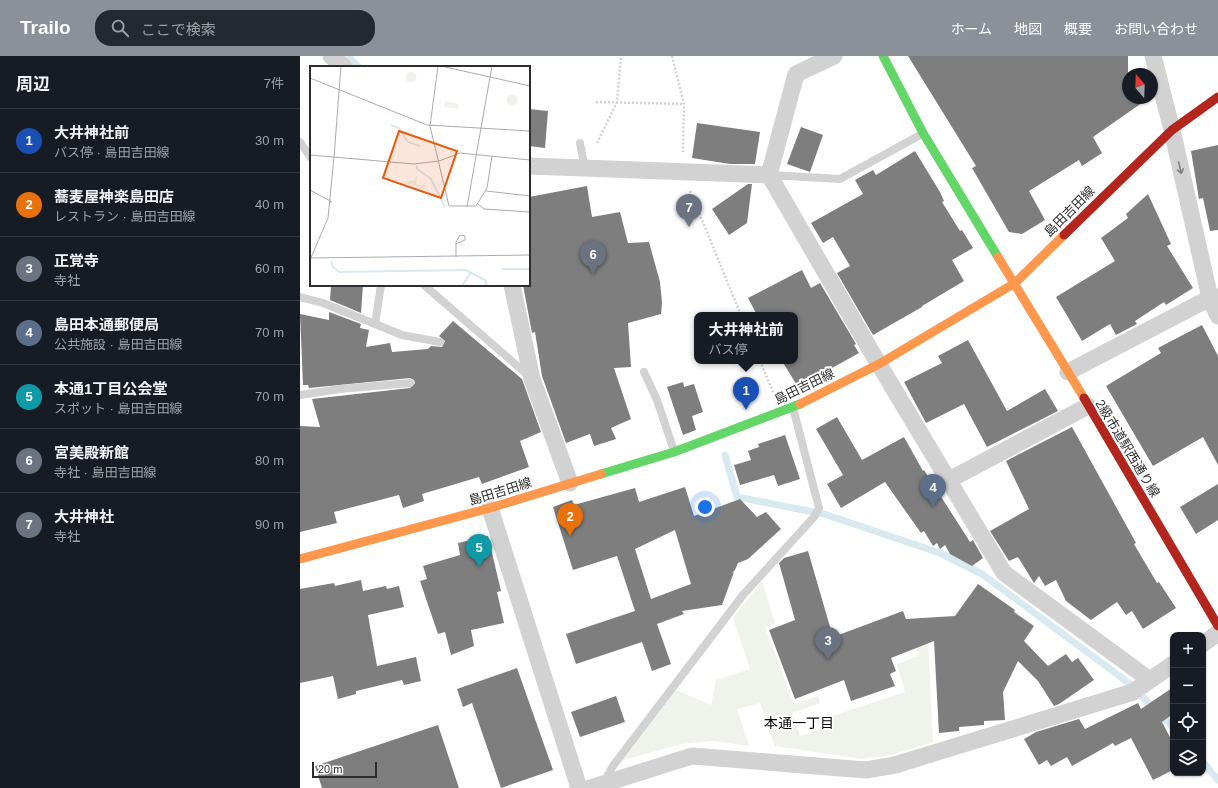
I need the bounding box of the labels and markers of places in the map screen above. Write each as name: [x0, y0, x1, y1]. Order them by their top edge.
pin: 7: [676, 194, 702, 227]
pin: 6: [580, 241, 606, 274]
pin: 1: [733, 377, 759, 410]
pin: 4: [920, 474, 946, 507]
pin: 2: [557, 503, 583, 536]
pin: 5: [466, 534, 492, 567]
pin: 3: [815, 627, 841, 660]

